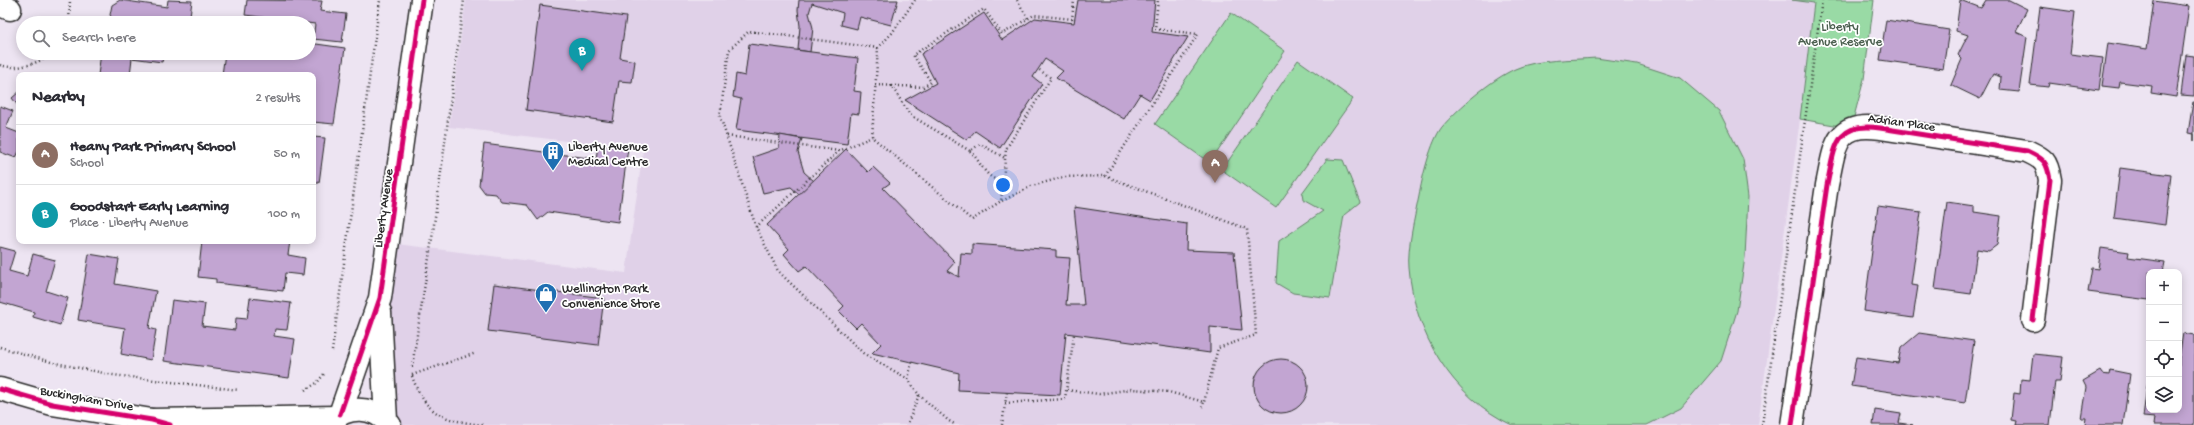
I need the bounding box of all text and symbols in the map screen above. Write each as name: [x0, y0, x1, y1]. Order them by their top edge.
search box: [16, 16, 316, 60]
park label: Liberty Avenue Reserve: [1798, 20, 1882, 50]
icon: search: [30, 27, 52, 49]
text: Search here: [62, 29, 136, 47]
pin: B: [569, 38, 595, 71]
text: Nearby: [32, 88, 85, 108]
text: 2 results: [255, 91, 300, 106]
street label: Adrian Place: [1867, 111, 1936, 136]
text: Heany Park Primary School: [70, 138, 236, 156]
building icon: Liberty Avenue Medical Centre: [540, 139, 566, 172]
place label: Liberty Avenue Medical Centre: [568, 140, 649, 170]
text: A: [41, 147, 49, 162]
text: 50 m: [273, 147, 300, 162]
pin: A: [1202, 150, 1228, 183]
text: School: [70, 156, 104, 171]
street label: Liberty Avenue: [372, 168, 397, 249]
your location: [993, 175, 1013, 195]
text: Goodstart Early Learning: [70, 198, 229, 216]
text: B: [42, 207, 48, 222]
text: 100 m: [268, 207, 300, 222]
text: Place · Liberty Avenue: [70, 216, 188, 231]
map controls: [2146, 269, 2182, 413]
button: +: [2146, 269, 2182, 305]
shop icon: Wellington Park Convenience Store: [533, 281, 559, 314]
place label: Wellington Park Convenience Store: [562, 282, 660, 312]
button: −: [2146, 305, 2182, 341]
button: locate: [2146, 341, 2182, 377]
button: layers: [2146, 377, 2182, 413]
street label: Buckingham Drive: [38, 384, 135, 415]

